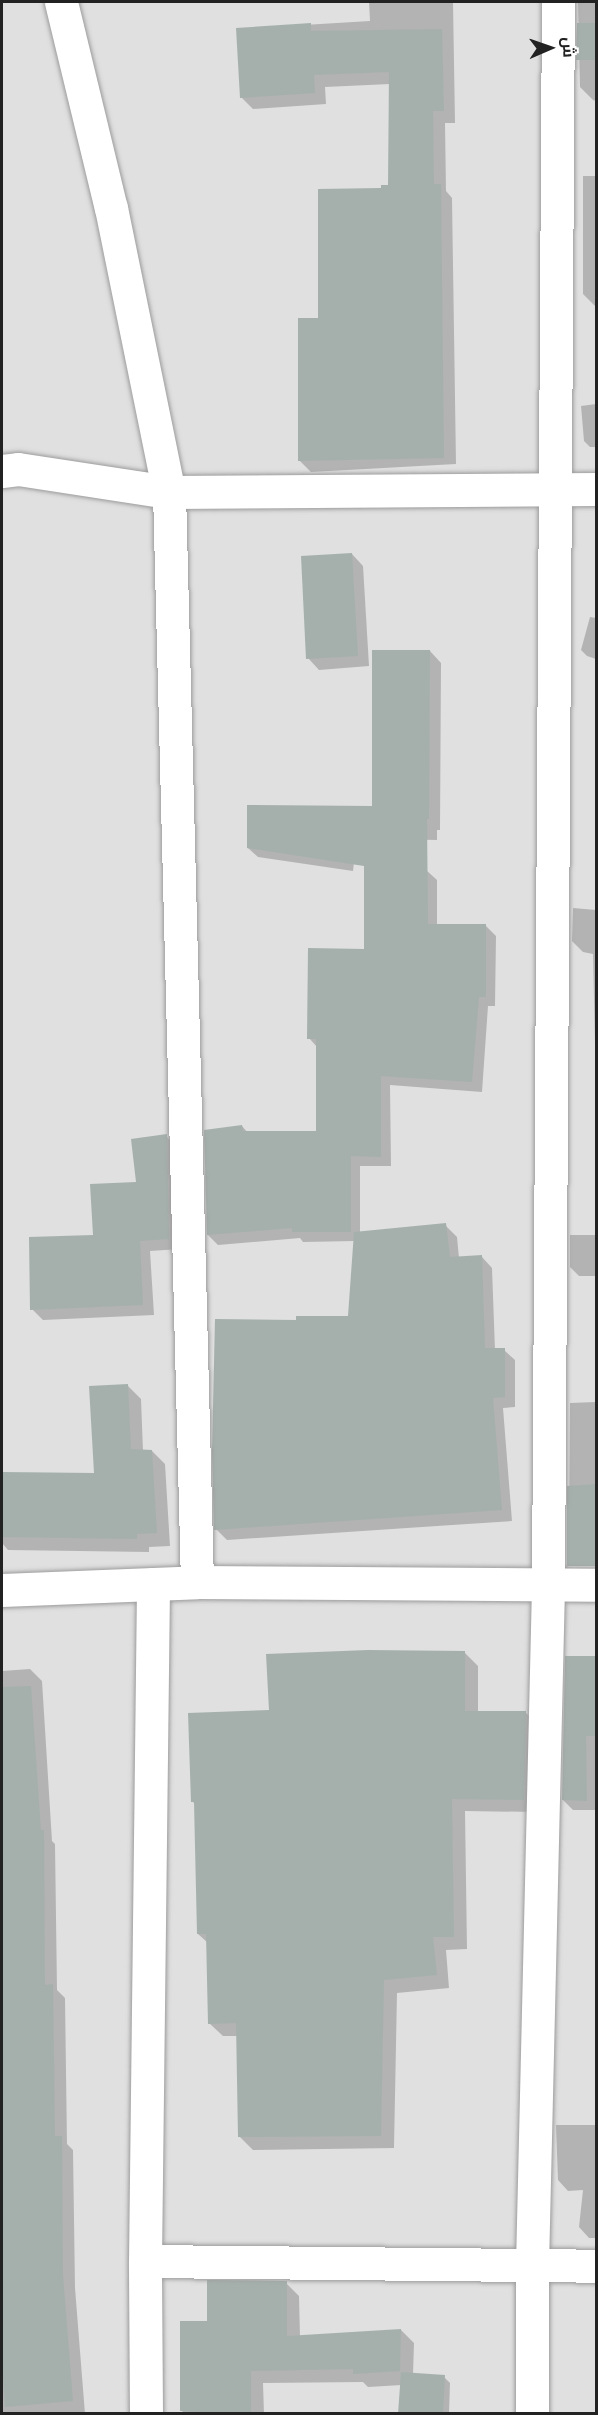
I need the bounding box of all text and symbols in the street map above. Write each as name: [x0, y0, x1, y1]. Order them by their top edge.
north arrow: [520, 18, 580, 78]
text: ش: [558, 37, 579, 58]

